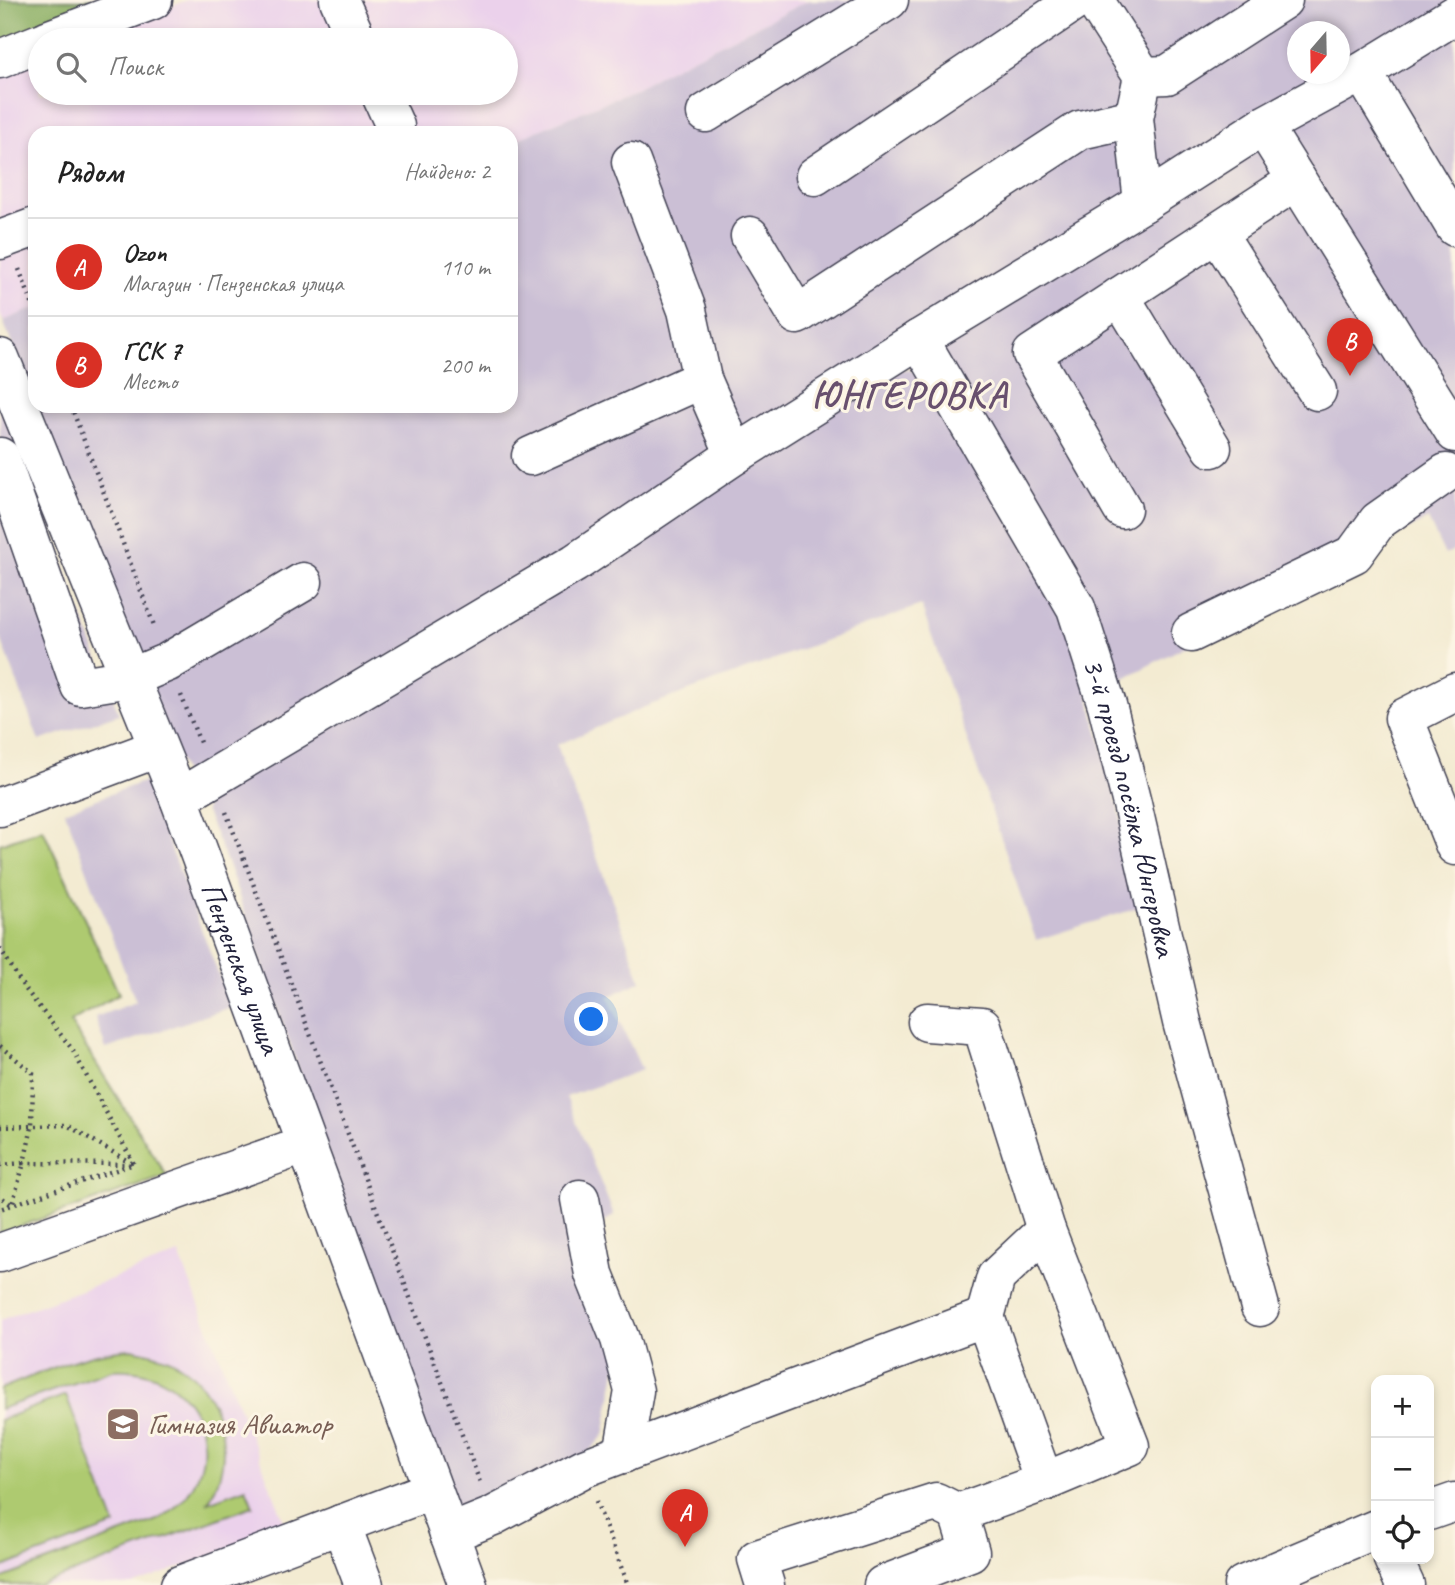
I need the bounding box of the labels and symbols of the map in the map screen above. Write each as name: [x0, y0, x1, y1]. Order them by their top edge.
north arrow: [1287, 21, 1350, 84]
pin: B: [1327, 318, 1373, 376]
district label: ЮНГЕРОВКА: [812, 371, 1009, 418]
street label: 3-й проезд посёлка Юнгеровка: [1074, 653, 1186, 962]
street label: Пензенская улица: [193, 877, 291, 1061]
your location: [574, 1002, 608, 1036]
school or university icon: Гимназия Авиатор: [104, 1405, 142, 1443]
place label: Гимназия Авиатор: [148, 1405, 334, 1443]
pin: A: [662, 1489, 708, 1547]

